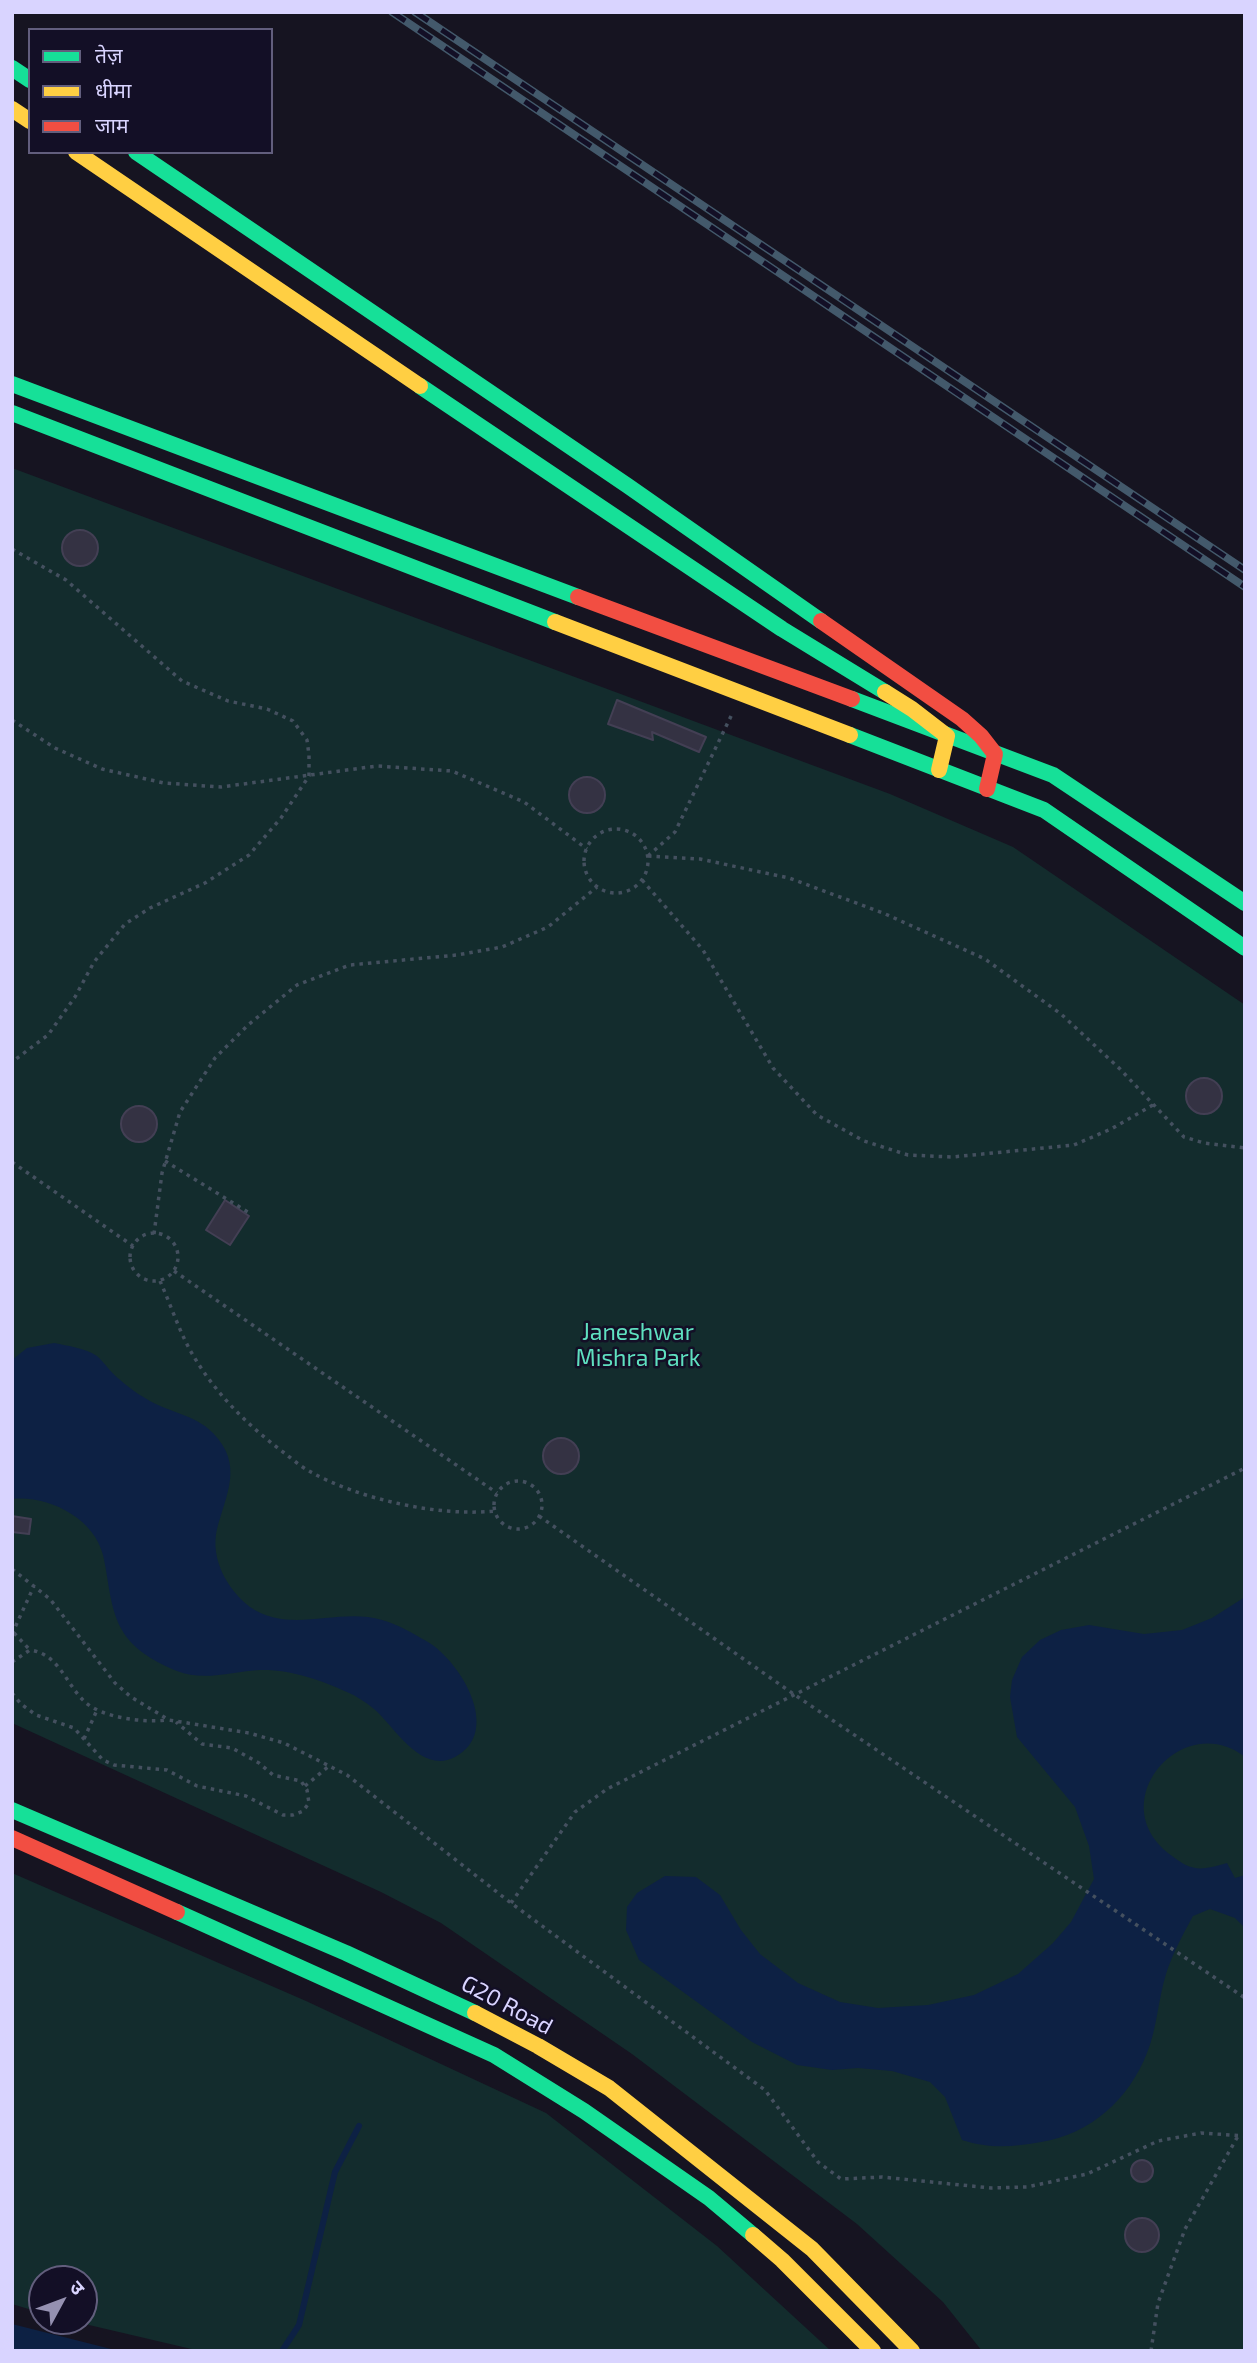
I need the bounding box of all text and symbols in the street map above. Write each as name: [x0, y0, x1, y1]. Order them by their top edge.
legend: [28, 28, 273, 154]
text: तेज़: [95, 42, 123, 67]
text: धीमा: [95, 77, 131, 102]
text: जाम: [95, 112, 129, 137]
park label: Janeshwar Mishra Park: [576, 1318, 700, 1372]
street label: G20 Road: [457, 1969, 557, 2041]
north arrow: [28, 2265, 98, 2335]
text: उ: [65, 2275, 90, 2299]

